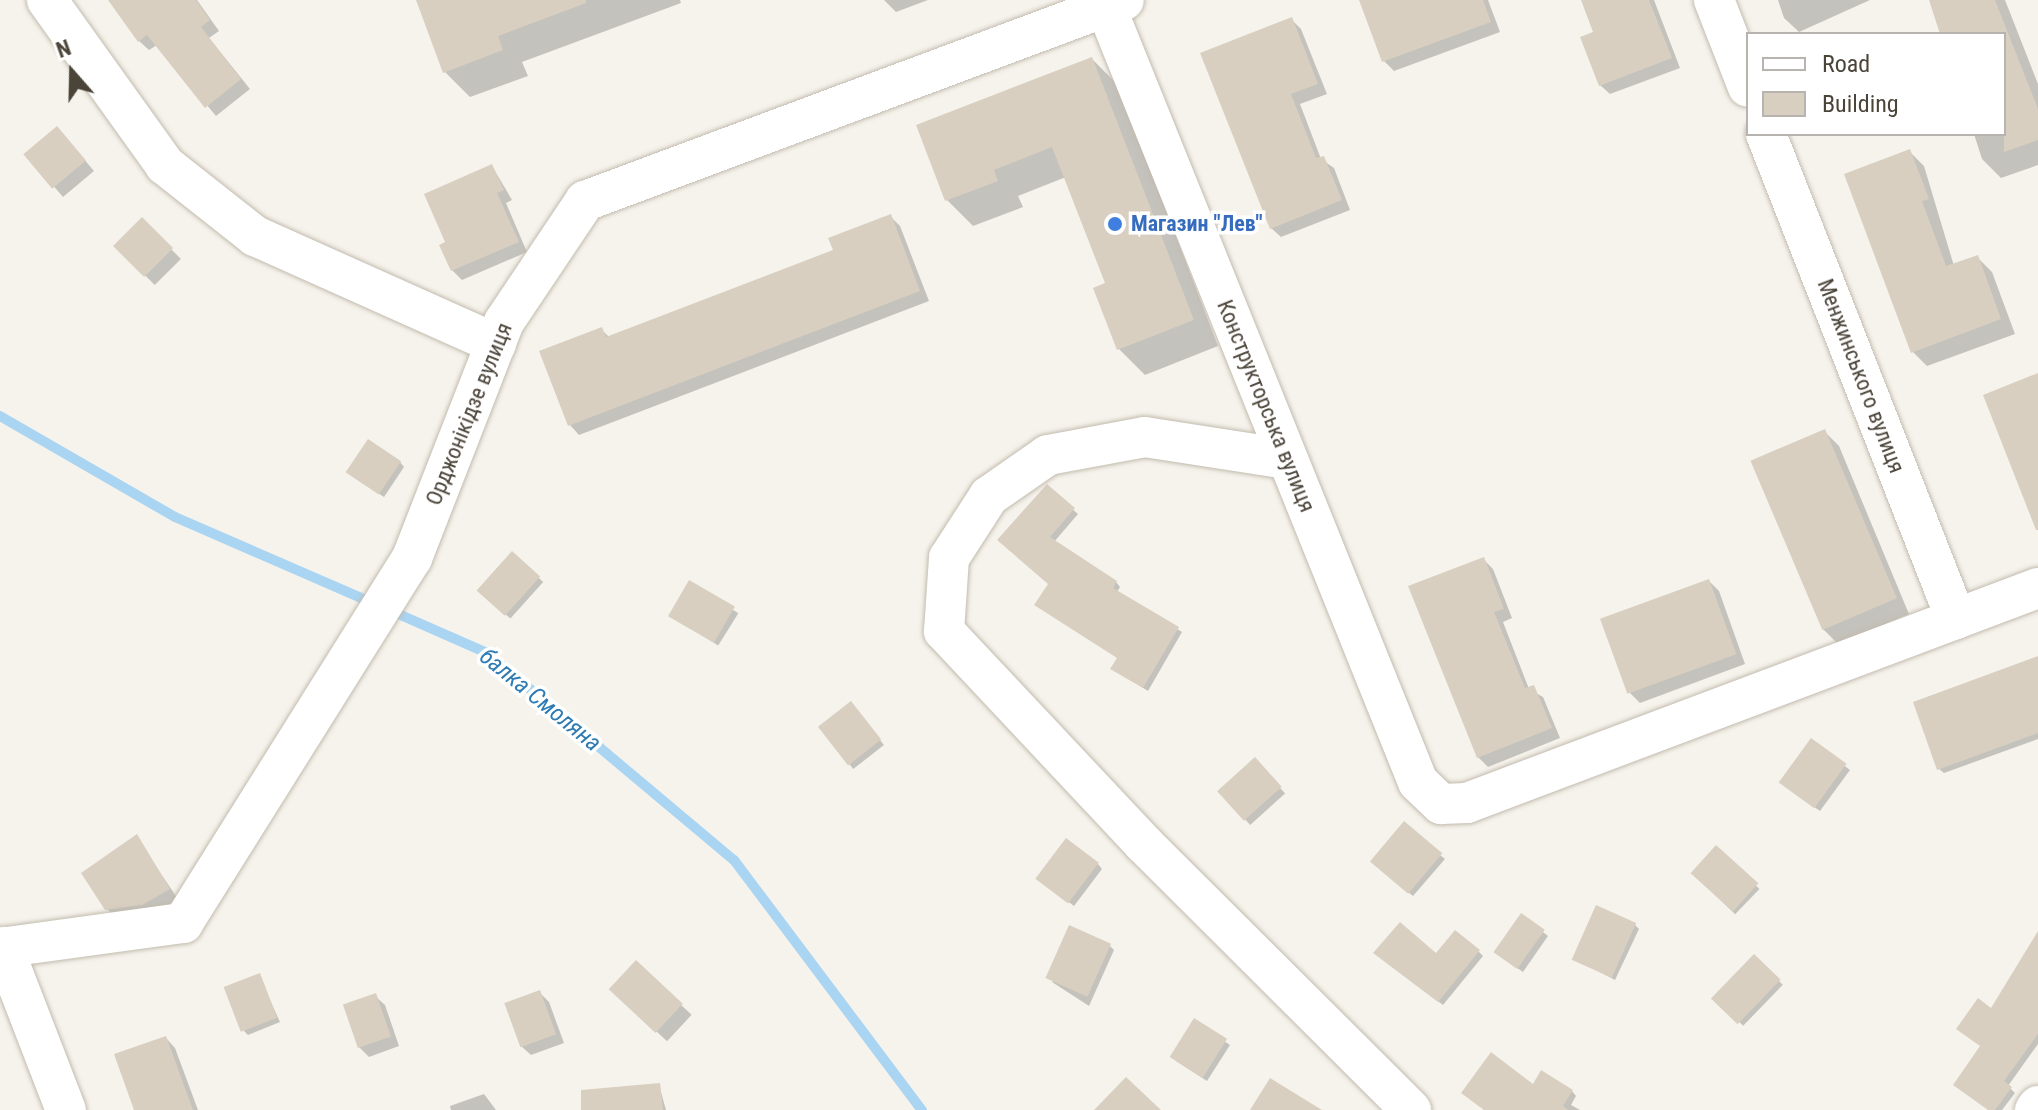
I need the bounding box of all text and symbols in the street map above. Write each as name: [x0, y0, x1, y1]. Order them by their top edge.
north arrow: [32, 32, 112, 112]
legend: [1746, 32, 2006, 136]
text: N: [53, 35, 74, 63]
text: Road: [1822, 50, 1870, 78]
text: Building: [1822, 90, 1899, 118]
place label: Магазин "Лев": [1131, 211, 1263, 237]
marker: Магазин "Лев": [1106, 215, 1124, 233]
street label: Менжинського вулиця: [1812, 275, 1910, 477]
street label: Конструкторська вулиця: [1211, 296, 1321, 516]
street label: Орджонікідзе вулиця: [420, 319, 518, 509]
water label: балка Смоляна: [473, 642, 607, 758]

